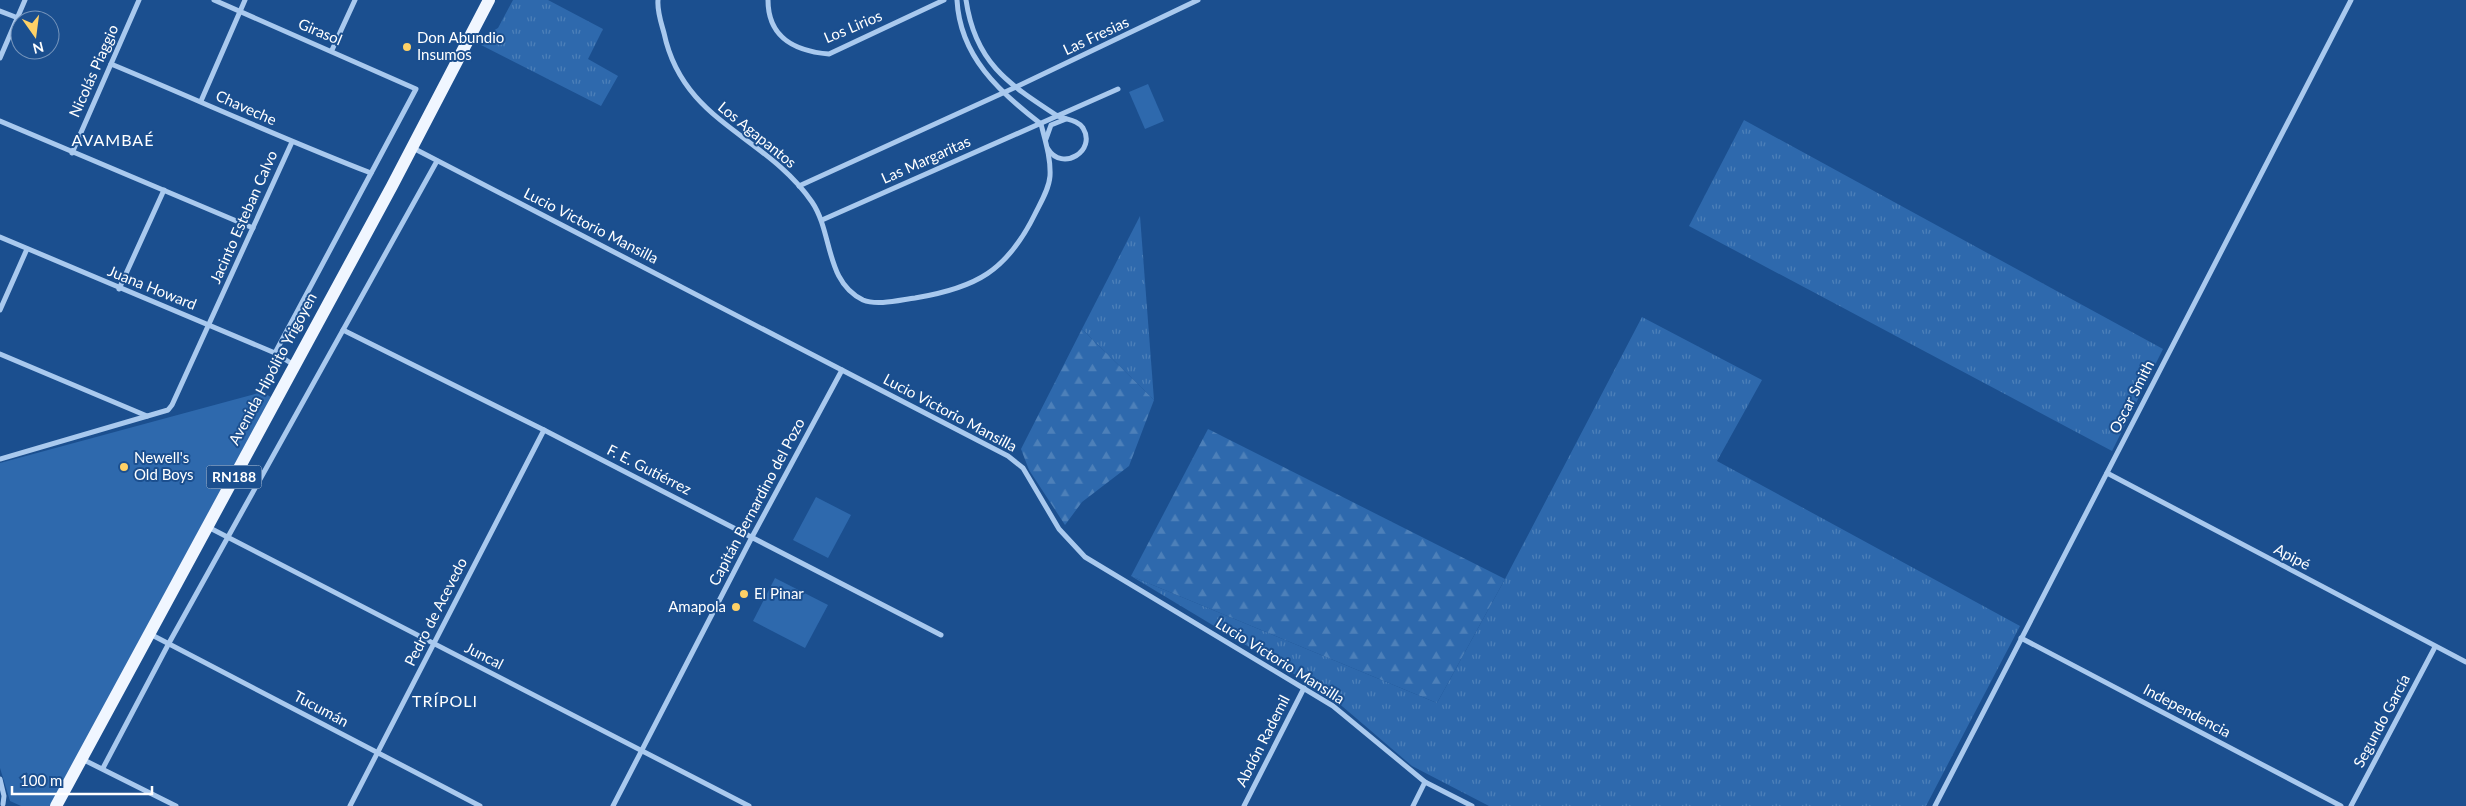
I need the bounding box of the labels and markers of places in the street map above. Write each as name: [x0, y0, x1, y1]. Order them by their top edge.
place label: Don Abundio Insumos: [417, 28, 504, 63]
marker: Don Abundio Insumos: [401, 41, 413, 53]
place label: Newell's Old Boys: [134, 448, 194, 483]
marker: Newell's Old Boys: [118, 461, 130, 473]
place label: El Pinar: [754, 584, 804, 602]
marker: El Pinar: [738, 588, 750, 600]
place label: Amapola: [668, 597, 726, 615]
marker: Amapola: [730, 601, 742, 613]

